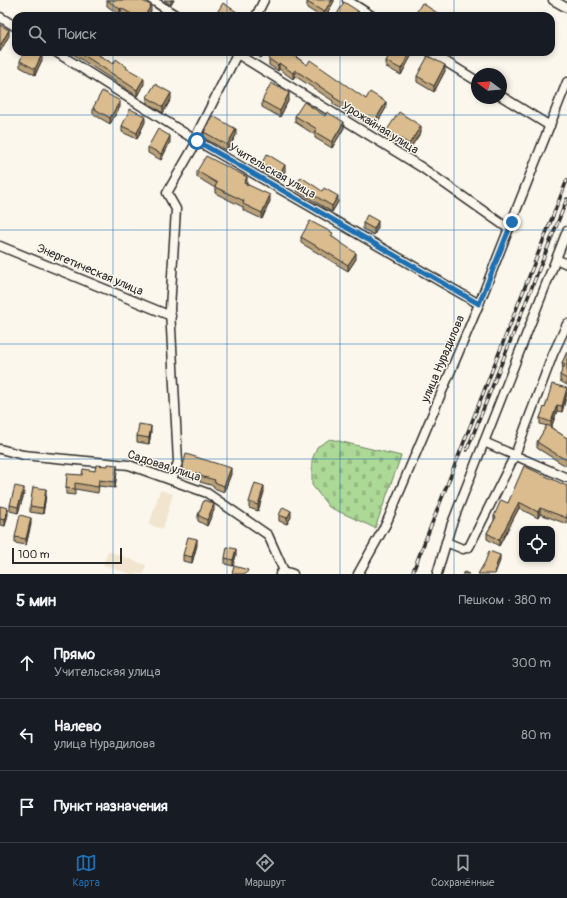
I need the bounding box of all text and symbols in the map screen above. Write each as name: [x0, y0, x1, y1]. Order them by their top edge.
search box: [12, 12, 555, 56]
icon: search: [26, 23, 48, 45]
text: Поиск: [58, 25, 97, 44]
north arrow: [471, 68, 507, 104]
street label: Урожайная улица: [339, 98, 422, 158]
route start: [188, 132, 206, 150]
street label: Учительская улица: [226, 140, 319, 202]
route end: [503, 213, 521, 231]
street label: Энергетическая улица: [35, 241, 146, 299]
street label: улица Нурадилова: [417, 313, 468, 406]
street label: Садовая улица: [125, 447, 203, 485]
map controls: [519, 526, 555, 562]
button: locate: [519, 526, 555, 562]
scale bar: [12, 546, 122, 565]
text: 100 m: [18, 548, 49, 561]
text: 5 мин: [16, 590, 56, 611]
text: Пешком · 380 m: [458, 592, 551, 608]
text: Прямо: [54, 645, 95, 664]
icon: ahead: [16, 652, 38, 674]
text: 300 m: [512, 655, 551, 671]
text: Учительская улица: [54, 664, 161, 680]
text: Налево: [54, 717, 101, 736]
icon: left: [16, 724, 38, 746]
text: 80 m: [521, 727, 551, 743]
text: улица Нурадилова: [54, 736, 155, 752]
icon: arrive: [16, 796, 38, 818]
text: Пункт назначения: [54, 797, 168, 816]
tab: Карта: [72, 852, 100, 889]
tab: Маршрут: [245, 852, 286, 889]
tab: Сохранённые: [431, 852, 495, 889]

